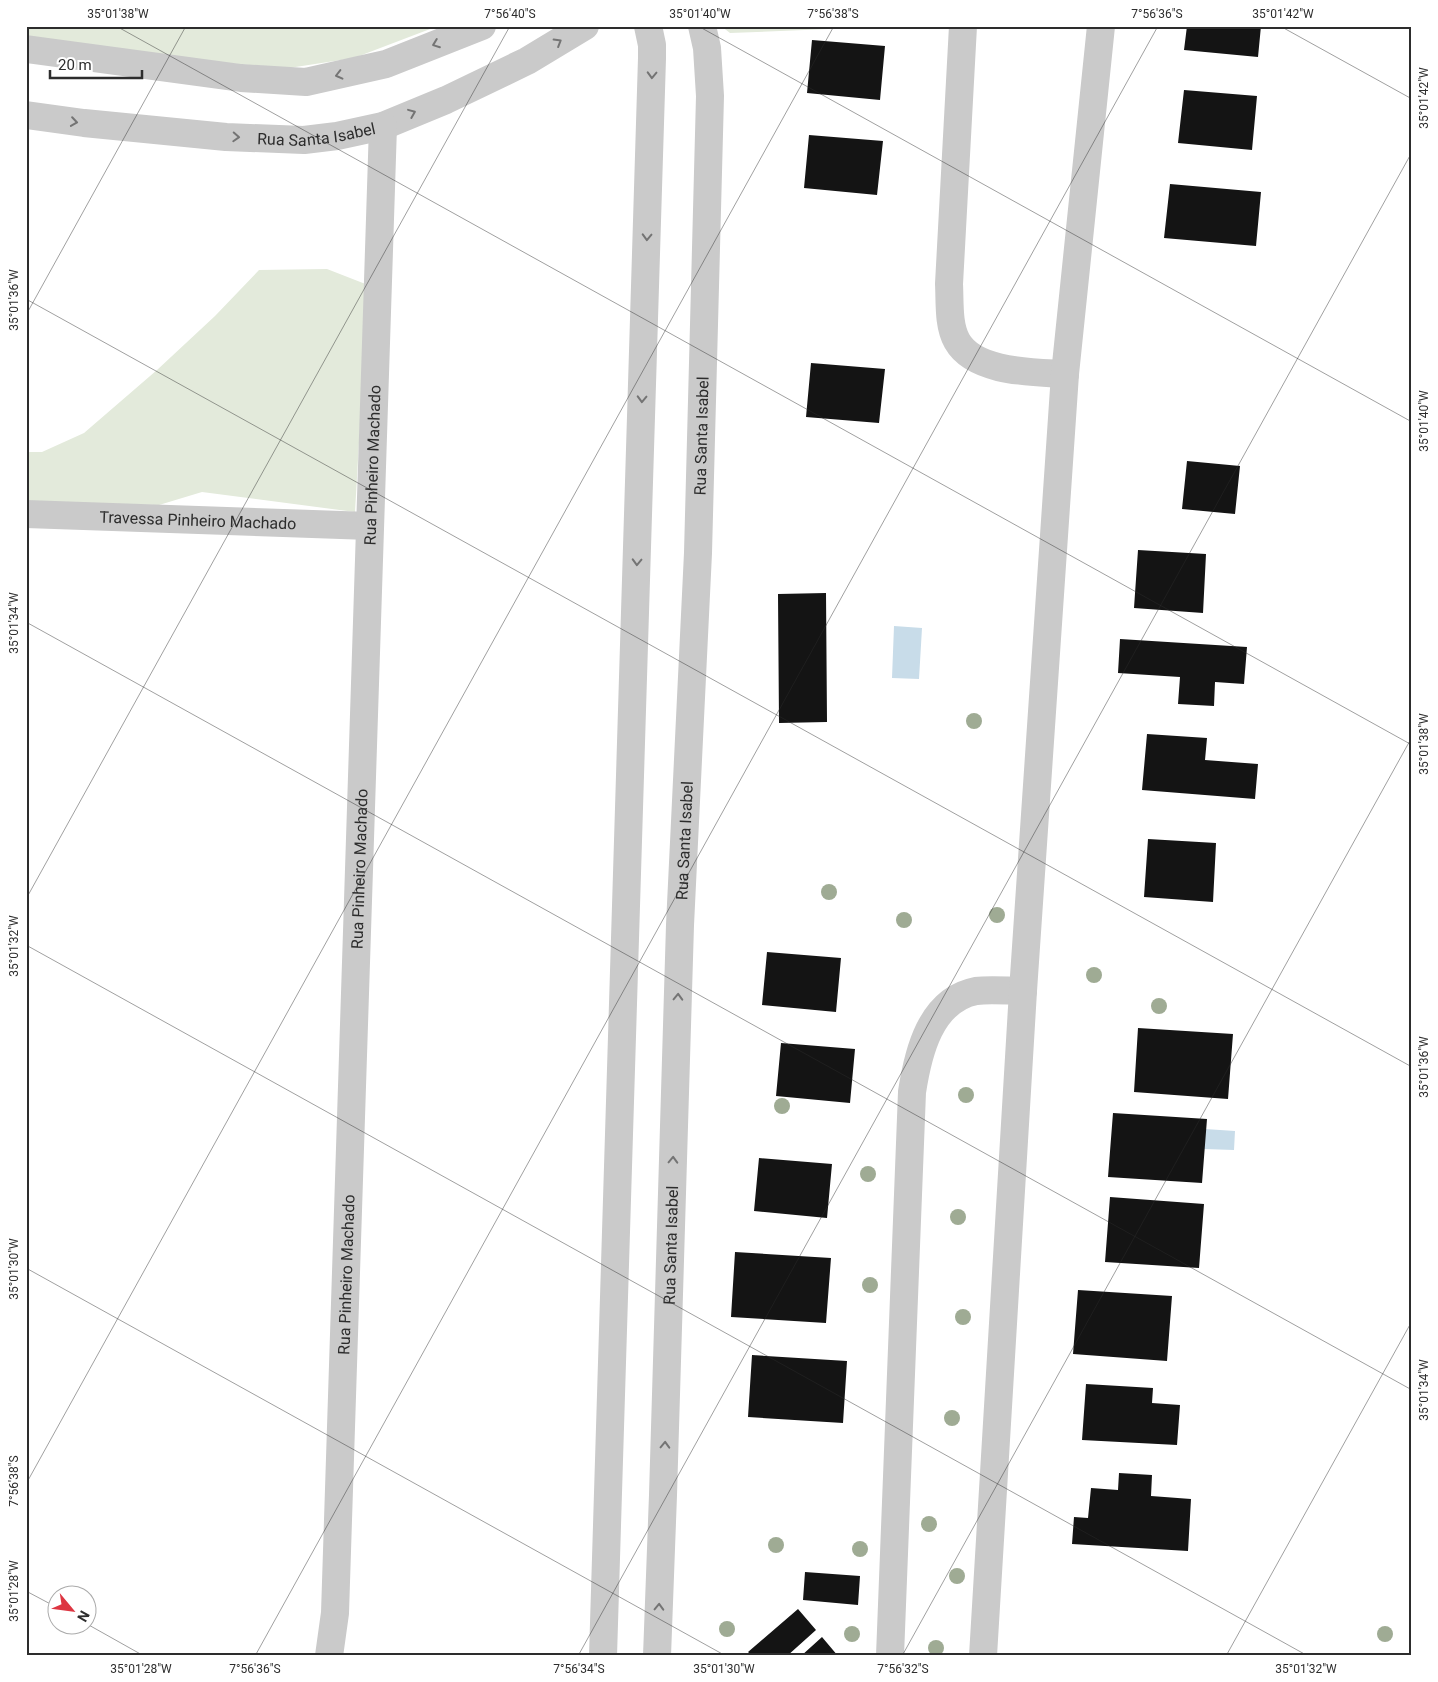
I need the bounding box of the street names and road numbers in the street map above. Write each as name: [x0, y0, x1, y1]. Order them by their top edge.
street label: Rua Santa Isabel: [257, 118, 377, 150]
street label: Rua Santa Isabel: [690, 376, 712, 496]
street label: Rua Pinheiro Machado: [360, 385, 384, 546]
street label: Travessa Pinheiro Machado: [99, 507, 297, 533]
street label: Rua Santa Isabel: [672, 781, 696, 900]
street label: Rua Pinheiro Machado: [347, 788, 371, 949]
street label: Rua Santa Isabel: [659, 1185, 682, 1305]
street label: Rua Pinheiro Machado: [334, 1194, 358, 1355]

